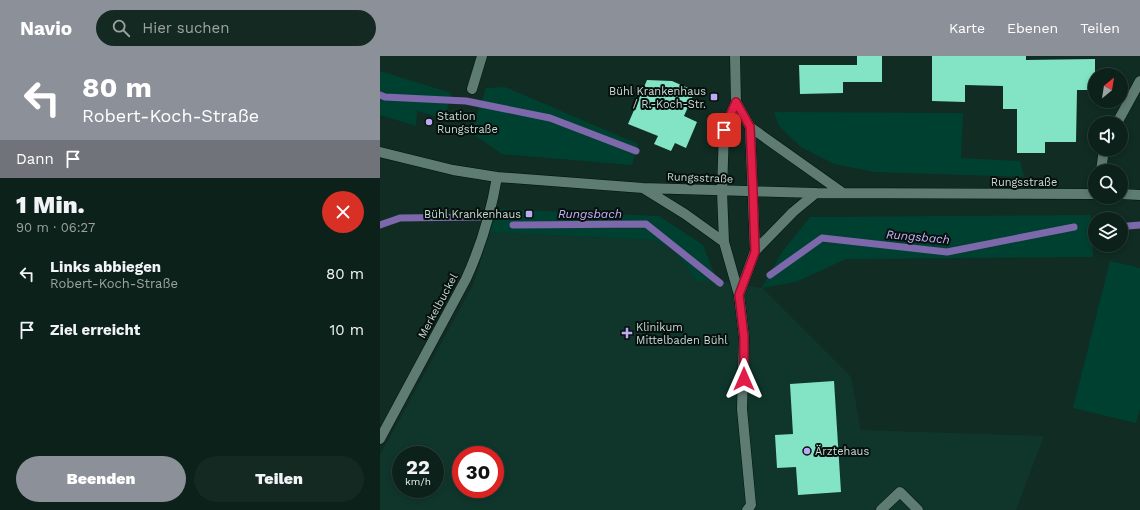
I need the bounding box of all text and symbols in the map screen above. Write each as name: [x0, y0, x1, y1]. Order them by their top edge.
search box: [96, 10, 376, 46]
text: Navio: [20, 17, 72, 40]
icon: search: [110, 17, 132, 39]
text: Hier suchen: [142, 19, 230, 37]
text: Karte: [949, 20, 985, 36]
text: Ebenen: [1007, 20, 1058, 36]
text: Teilen: [1080, 20, 1120, 36]
north arrow: [1088, 68, 1128, 108]
map controls: [1088, 68, 1128, 252]
text: 80 m: [82, 71, 152, 104]
icon: left: [16, 72, 68, 124]
place label: Bühl Krankenhaus / R.-Koch-Str.: [609, 85, 706, 111]
marker: Bühl Krankenhaus / R.-Koch-Str.: [709, 92, 719, 102]
text: Robert-Koch-Straße: [82, 105, 259, 126]
place label: Station Rungstraße: [437, 110, 498, 136]
pin: [707, 113, 741, 147]
button: sound: [1088, 116, 1128, 156]
marker: Station Rungstraße: [424, 117, 434, 127]
icon: arrive: [713, 119, 735, 141]
icon: arrive: [62, 148, 84, 170]
text: Dann: [16, 150, 54, 168]
button: search: [1088, 164, 1128, 204]
street label: Rungsstraße: [667, 170, 733, 186]
street label: Rungsstraße: [991, 176, 1057, 189]
text: 1 Min.: [16, 191, 85, 219]
button: close: [322, 191, 364, 233]
water label: Rungsbach: [558, 207, 622, 221]
place label: Bühl Krankenhaus: [424, 208, 521, 221]
marker: Bühl Krankenhaus: [524, 209, 534, 219]
button: layers: [1088, 212, 1128, 252]
text: 90 m · 06:27: [16, 220, 95, 235]
water label: Rungsbach: [886, 227, 950, 247]
text: Links abbiegen: [50, 258, 161, 276]
icon: left: [16, 263, 38, 285]
text: 80 m: [326, 265, 364, 283]
street label: Merkelbuckel: [415, 271, 461, 341]
text: Robert-Koch-Straße: [50, 276, 178, 291]
icon: arrive: [16, 319, 38, 341]
text: Ziel erreicht: [50, 321, 140, 339]
text: 10 m: [329, 321, 364, 339]
place label: Klinikum Mittelbaden Bühl: [636, 321, 728, 347]
marker: Klinikum Mittelbaden Bühl: [621, 327, 633, 339]
position arrow: [723, 358, 765, 400]
place label: Ärztehaus: [815, 444, 869, 458]
speed limit sign: 30: [452, 446, 504, 498]
marker: Ärztehaus: [802, 446, 812, 456]
text: 22: [406, 455, 430, 479]
button: Beenden: [16, 456, 186, 502]
button: Teilen: [194, 456, 364, 502]
text: km/h: [405, 476, 431, 487]

